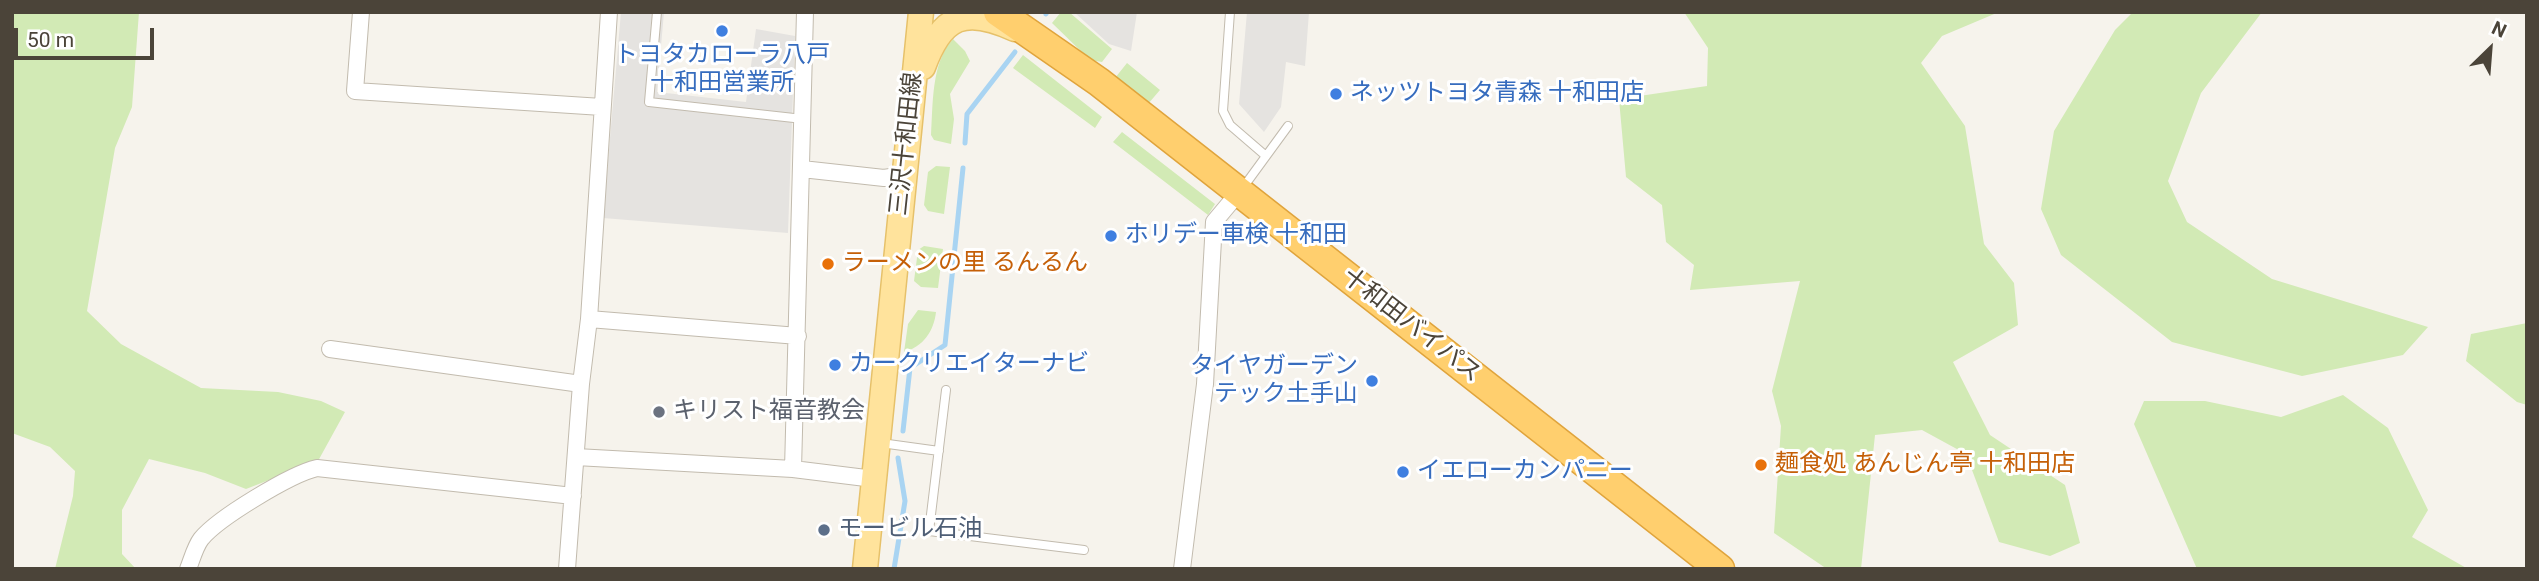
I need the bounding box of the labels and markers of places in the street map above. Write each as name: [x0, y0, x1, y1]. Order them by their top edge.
marker: トヨタカローラ八戸 十和田営業所: [714, 23, 730, 39]
place label: トヨタカローラ八戸 十和田営業所: [614, 42, 830, 98]
place label: ネッツトヨタ青森 十和田店: [1350, 80, 1644, 108]
marker: ネッツトヨタ青森 十和田店: [1328, 86, 1344, 102]
place label: ホリデー車検 十和田: [1125, 222, 1347, 250]
marker: ホリデー車検 十和田: [1103, 228, 1119, 244]
place label: ラーメンの里 るんるん: [842, 250, 1088, 278]
marker: ラーメンの里 るんるん: [820, 256, 836, 272]
place label: カークリエイターナビ: [849, 351, 1089, 379]
place label: タイヤガーデン テック土手山: [1190, 353, 1358, 409]
marker: カークリエイターナビ: [827, 357, 843, 373]
marker: タイヤガーデン テック土手山: [1364, 373, 1380, 389]
place label: キリスト福音教会: [673, 398, 865, 426]
marker: キリスト福音教会: [651, 404, 667, 420]
place label: 麺食処 あんじん亭 十和田店: [1775, 451, 2075, 479]
marker: 麺食処 あんじん亭 十和田店: [1753, 457, 1769, 473]
place label: イエローカンパニー: [1417, 458, 1633, 486]
marker: イエローカンパニー: [1395, 464, 1411, 480]
place label: モービル石油: [838, 516, 982, 544]
marker: モービル石油: [816, 522, 832, 538]

